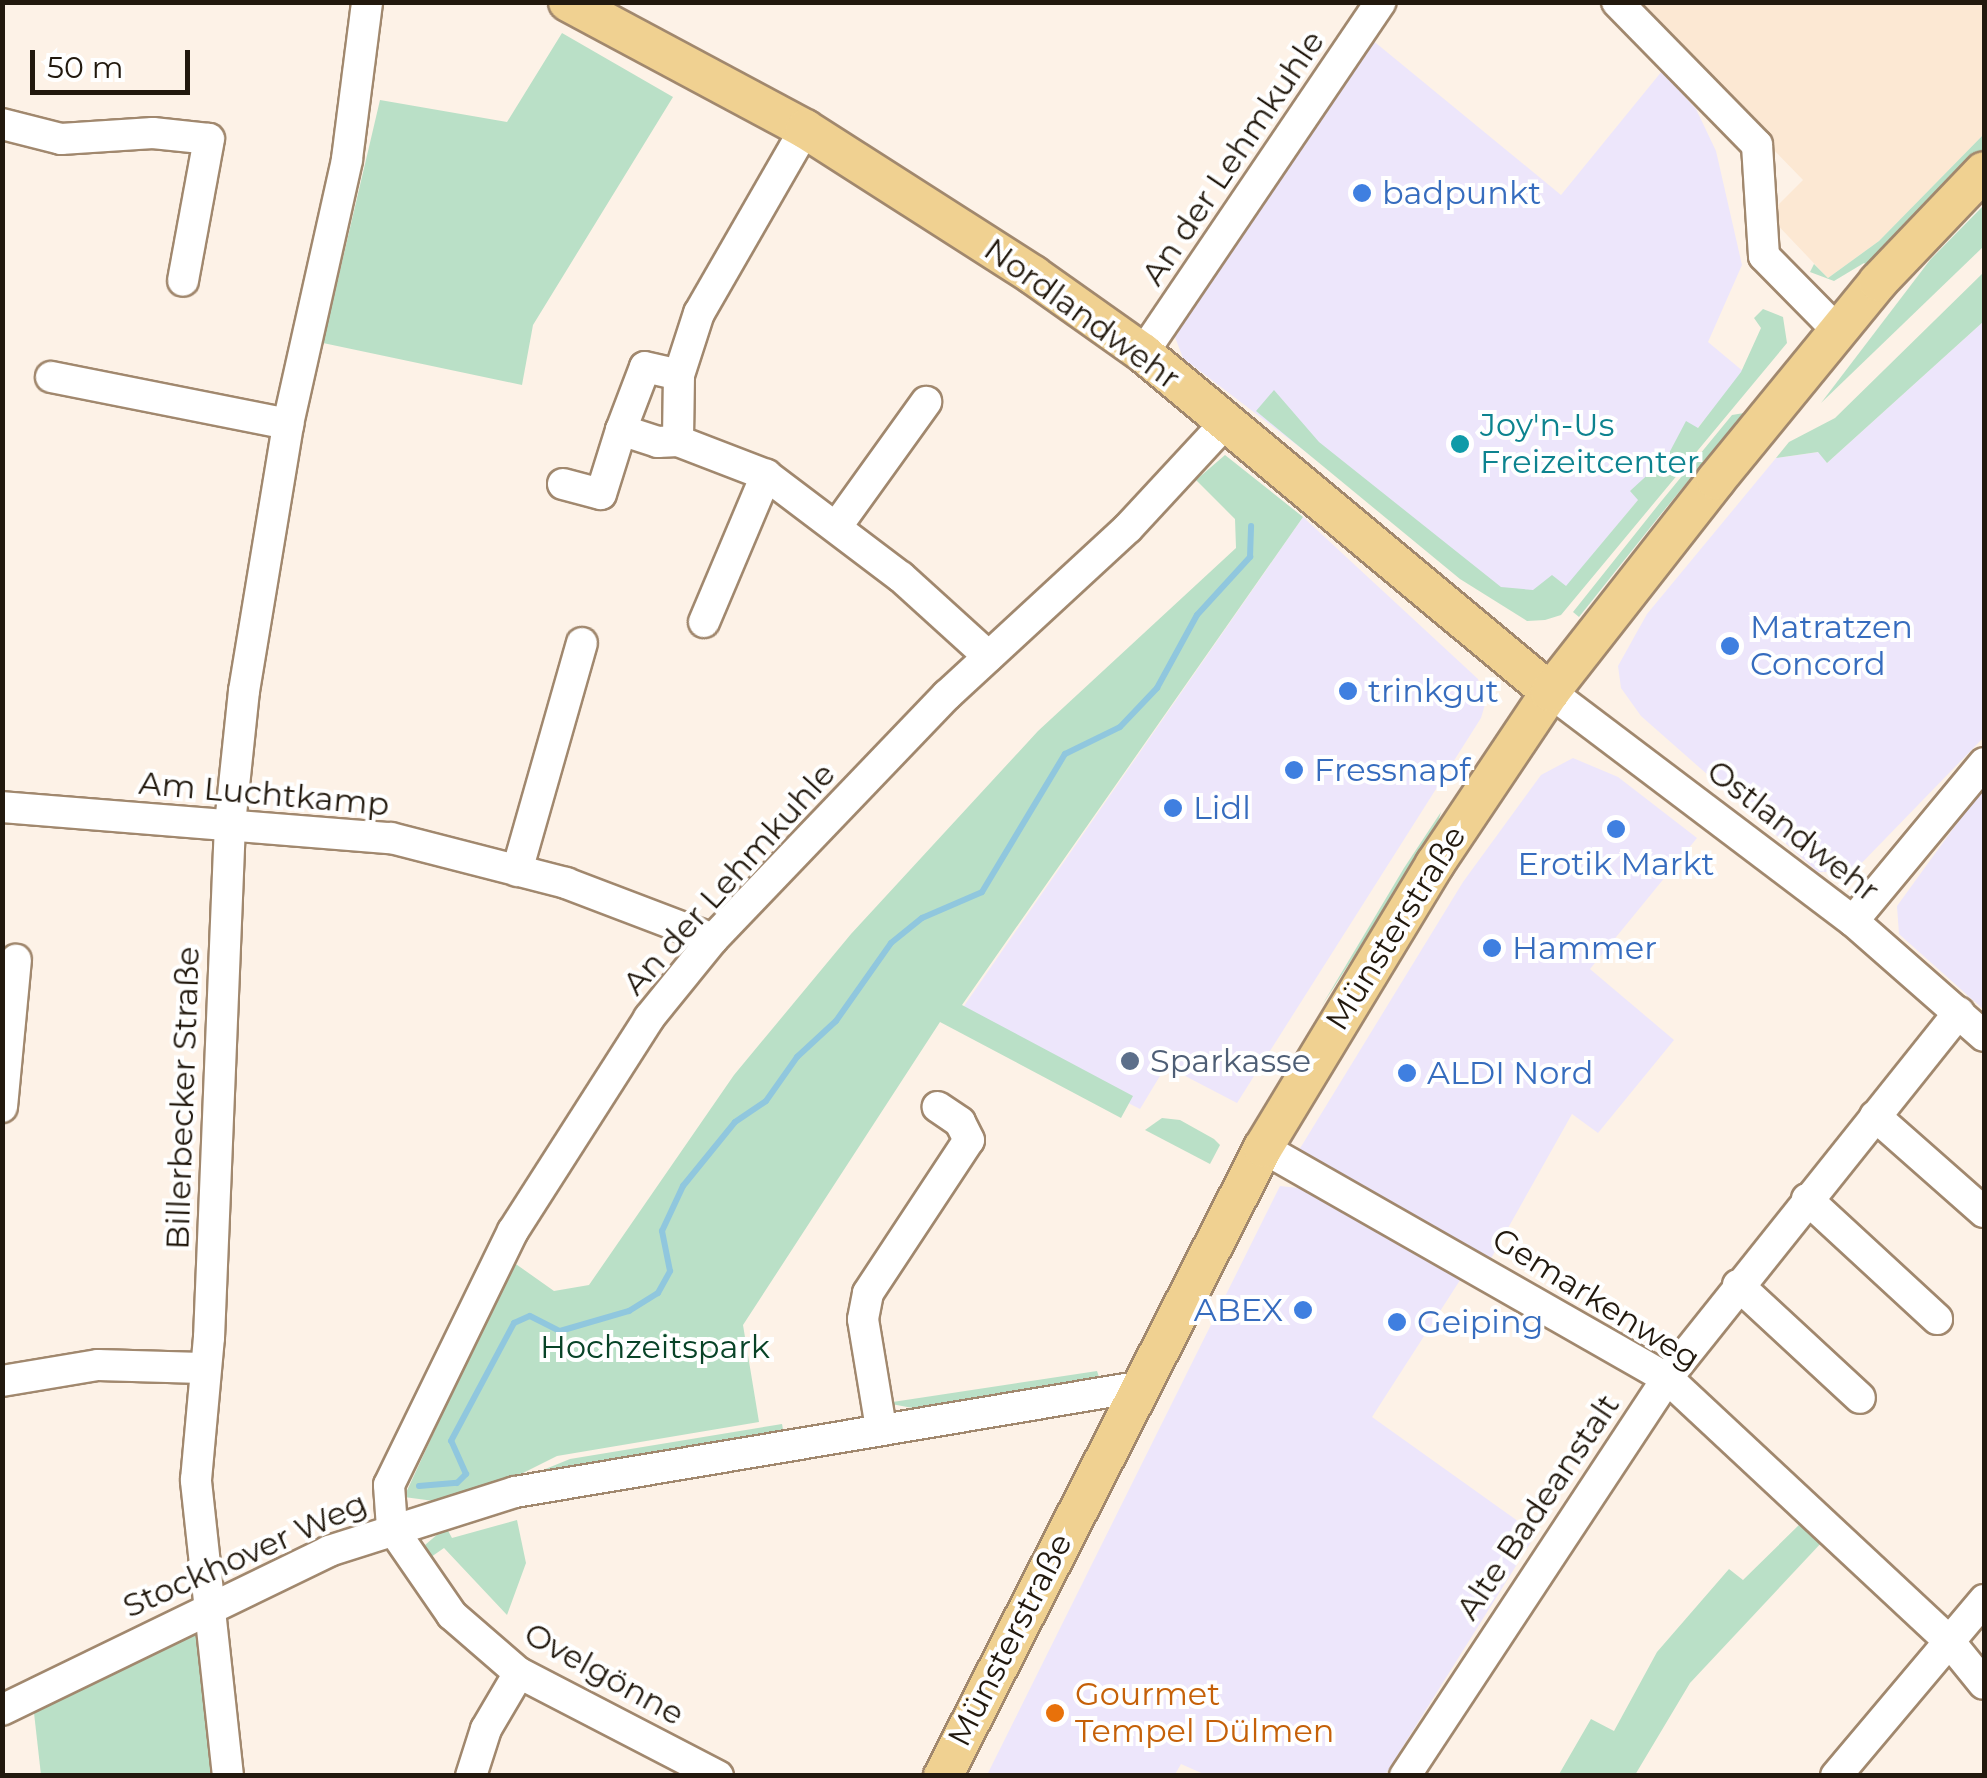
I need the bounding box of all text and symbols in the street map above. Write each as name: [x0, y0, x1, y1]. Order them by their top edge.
street label: An der Lehmkuhle: [1134, 23, 1332, 293]
scale bar: [35, 30, 195, 92]
text: 50 m: [47, 49, 124, 86]
place label: badpunkt: [1382, 174, 1541, 212]
marker: badpunkt: [1351, 182, 1373, 204]
street label: Nordlandwehr: [977, 230, 1187, 398]
place label: Joy'n-Us Freizeitcenter: [1480, 407, 1700, 482]
marker: Joy'n-Us Freizeitcenter: [1449, 433, 1471, 455]
place label: Matratzen Concord: [1750, 609, 1913, 684]
marker: Matratzen Concord: [1719, 635, 1741, 657]
place label: trinkgut: [1368, 672, 1499, 710]
marker: trinkgut: [1337, 680, 1359, 702]
place label: Fressnapf: [1314, 751, 1470, 789]
street label: Ostlandwehr: [1699, 752, 1887, 910]
street label: An der Lehmkuhle: [615, 755, 843, 1003]
marker: Fressnapf: [1283, 759, 1305, 781]
street label: Am Luchtkamp: [137, 764, 391, 824]
place label: Lidl: [1193, 789, 1251, 827]
marker: Lidl: [1162, 797, 1184, 819]
marker: Erotik Markt: [1605, 818, 1627, 840]
street label: Münsterstraße: [1318, 819, 1474, 1037]
place label: Erotik Markt: [1517, 845, 1715, 883]
place label: Hammer: [1512, 929, 1657, 967]
marker: Hammer: [1481, 937, 1503, 959]
street label: Billerbecker Straße: [159, 946, 207, 1250]
place label: Sparkasse: [1150, 1042, 1311, 1080]
marker: Sparkasse: [1119, 1050, 1141, 1072]
place label: ALDI Nord: [1427, 1054, 1593, 1092]
marker: ALDI Nord: [1396, 1062, 1418, 1084]
street label: Gemarkenweg: [1485, 1220, 1707, 1378]
place label: ABEX: [1194, 1291, 1283, 1329]
marker: ABEX: [1292, 1299, 1314, 1321]
place label: Geiping: [1417, 1303, 1544, 1341]
marker: Geiping: [1386, 1311, 1408, 1333]
park label: Hochzeitspark: [540, 1328, 770, 1366]
street label: Alte Badeanstalt: [1448, 1387, 1628, 1627]
street label: Stockhover Weg: [117, 1484, 373, 1626]
street label: Münsterstraße: [940, 1527, 1080, 1753]
street label: Ovelgönne: [518, 1614, 690, 1734]
place label: Gourmet Tempel Dülmen: [1075, 1676, 1334, 1751]
marker: Gourmet Tempel Dülmen: [1044, 1702, 1066, 1724]

